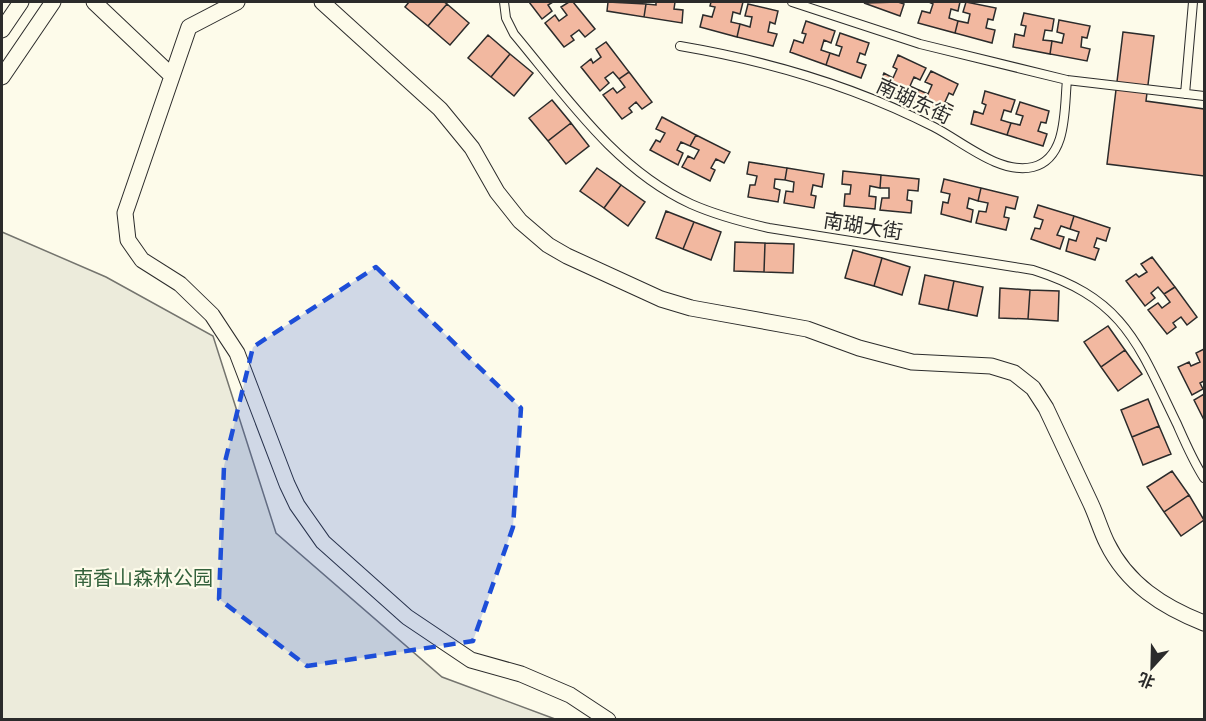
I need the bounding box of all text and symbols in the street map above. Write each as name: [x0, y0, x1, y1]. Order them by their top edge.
street label: 南瑚东街: [873, 73, 955, 129]
street label: 南瑚大街: [822, 208, 904, 244]
park label: 南香山森林公园: [73, 566, 213, 590]
north arrow: [1122, 637, 1182, 697]
text: 北: [1136, 669, 1158, 692]

